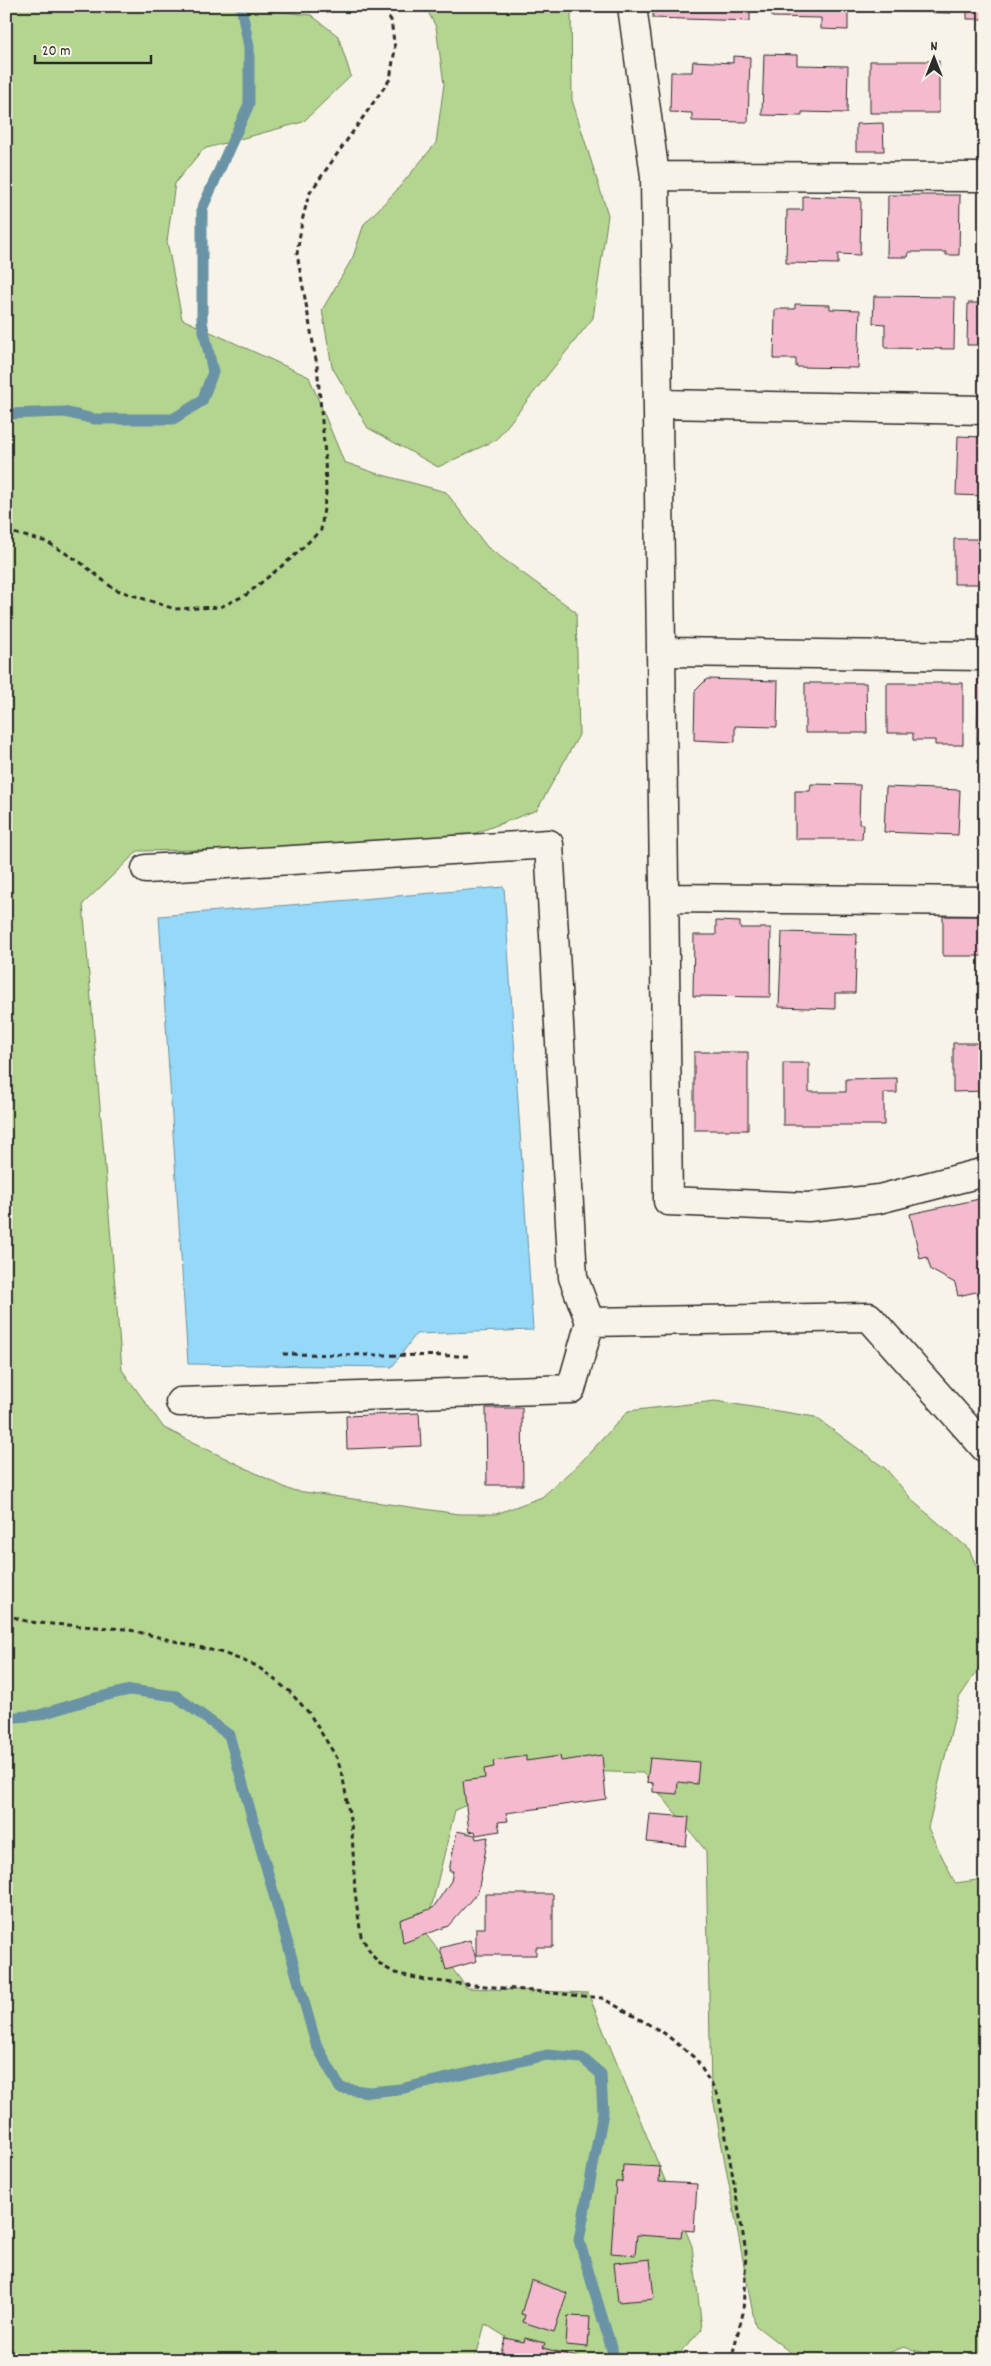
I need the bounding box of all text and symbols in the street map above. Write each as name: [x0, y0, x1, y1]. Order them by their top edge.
scale bar: [35, 32, 151, 64]
north arrow: [908, 32, 958, 82]
text: N: [931, 37, 938, 57]
text: 20 m: [42, 41, 70, 63]

